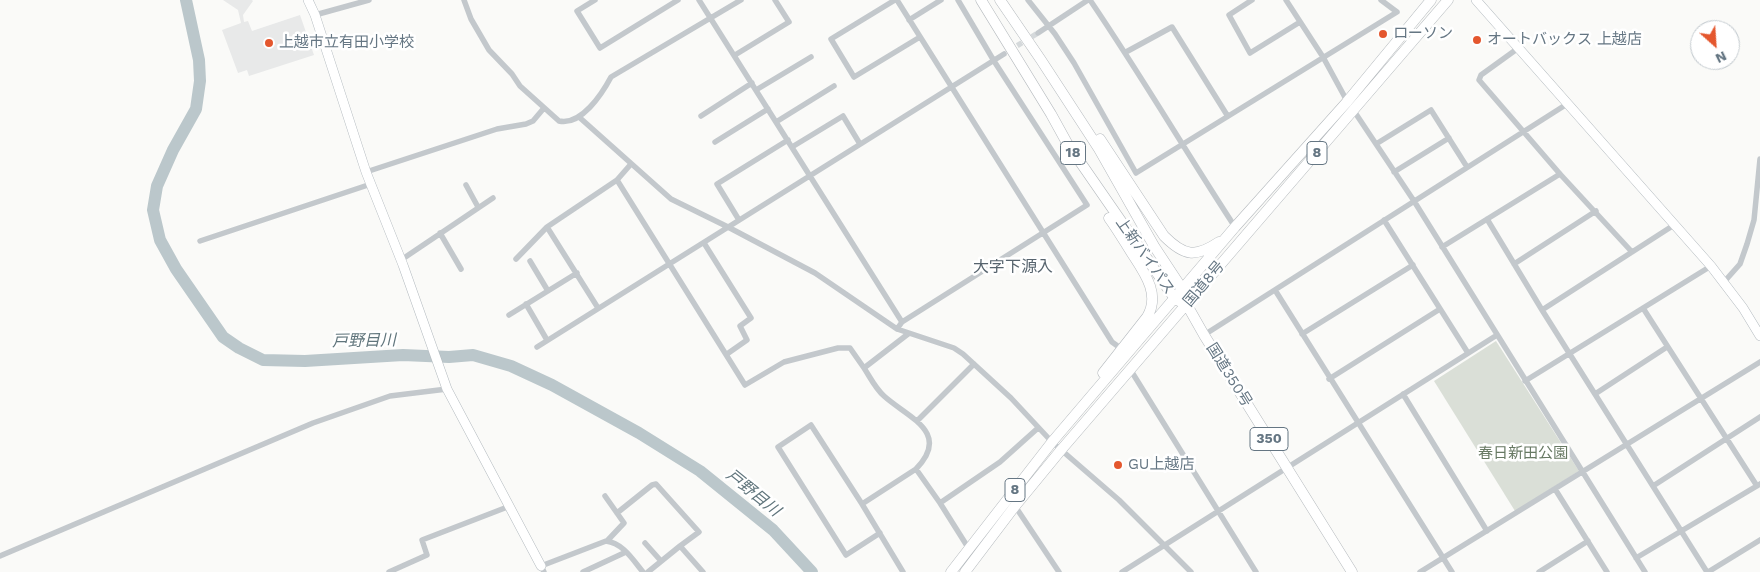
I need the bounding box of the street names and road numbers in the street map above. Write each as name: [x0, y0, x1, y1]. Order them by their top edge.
road number: 18: [1060, 142, 1086, 164]
road number: 8: [1307, 142, 1327, 164]
street label: 上新バイパス: [1112, 214, 1178, 298]
street label: 国道8号: [1180, 257, 1228, 311]
street label: 国道350号: [1202, 340, 1256, 410]
road number: 350: [1250, 428, 1288, 450]
road number: 8: [1005, 478, 1025, 502]

